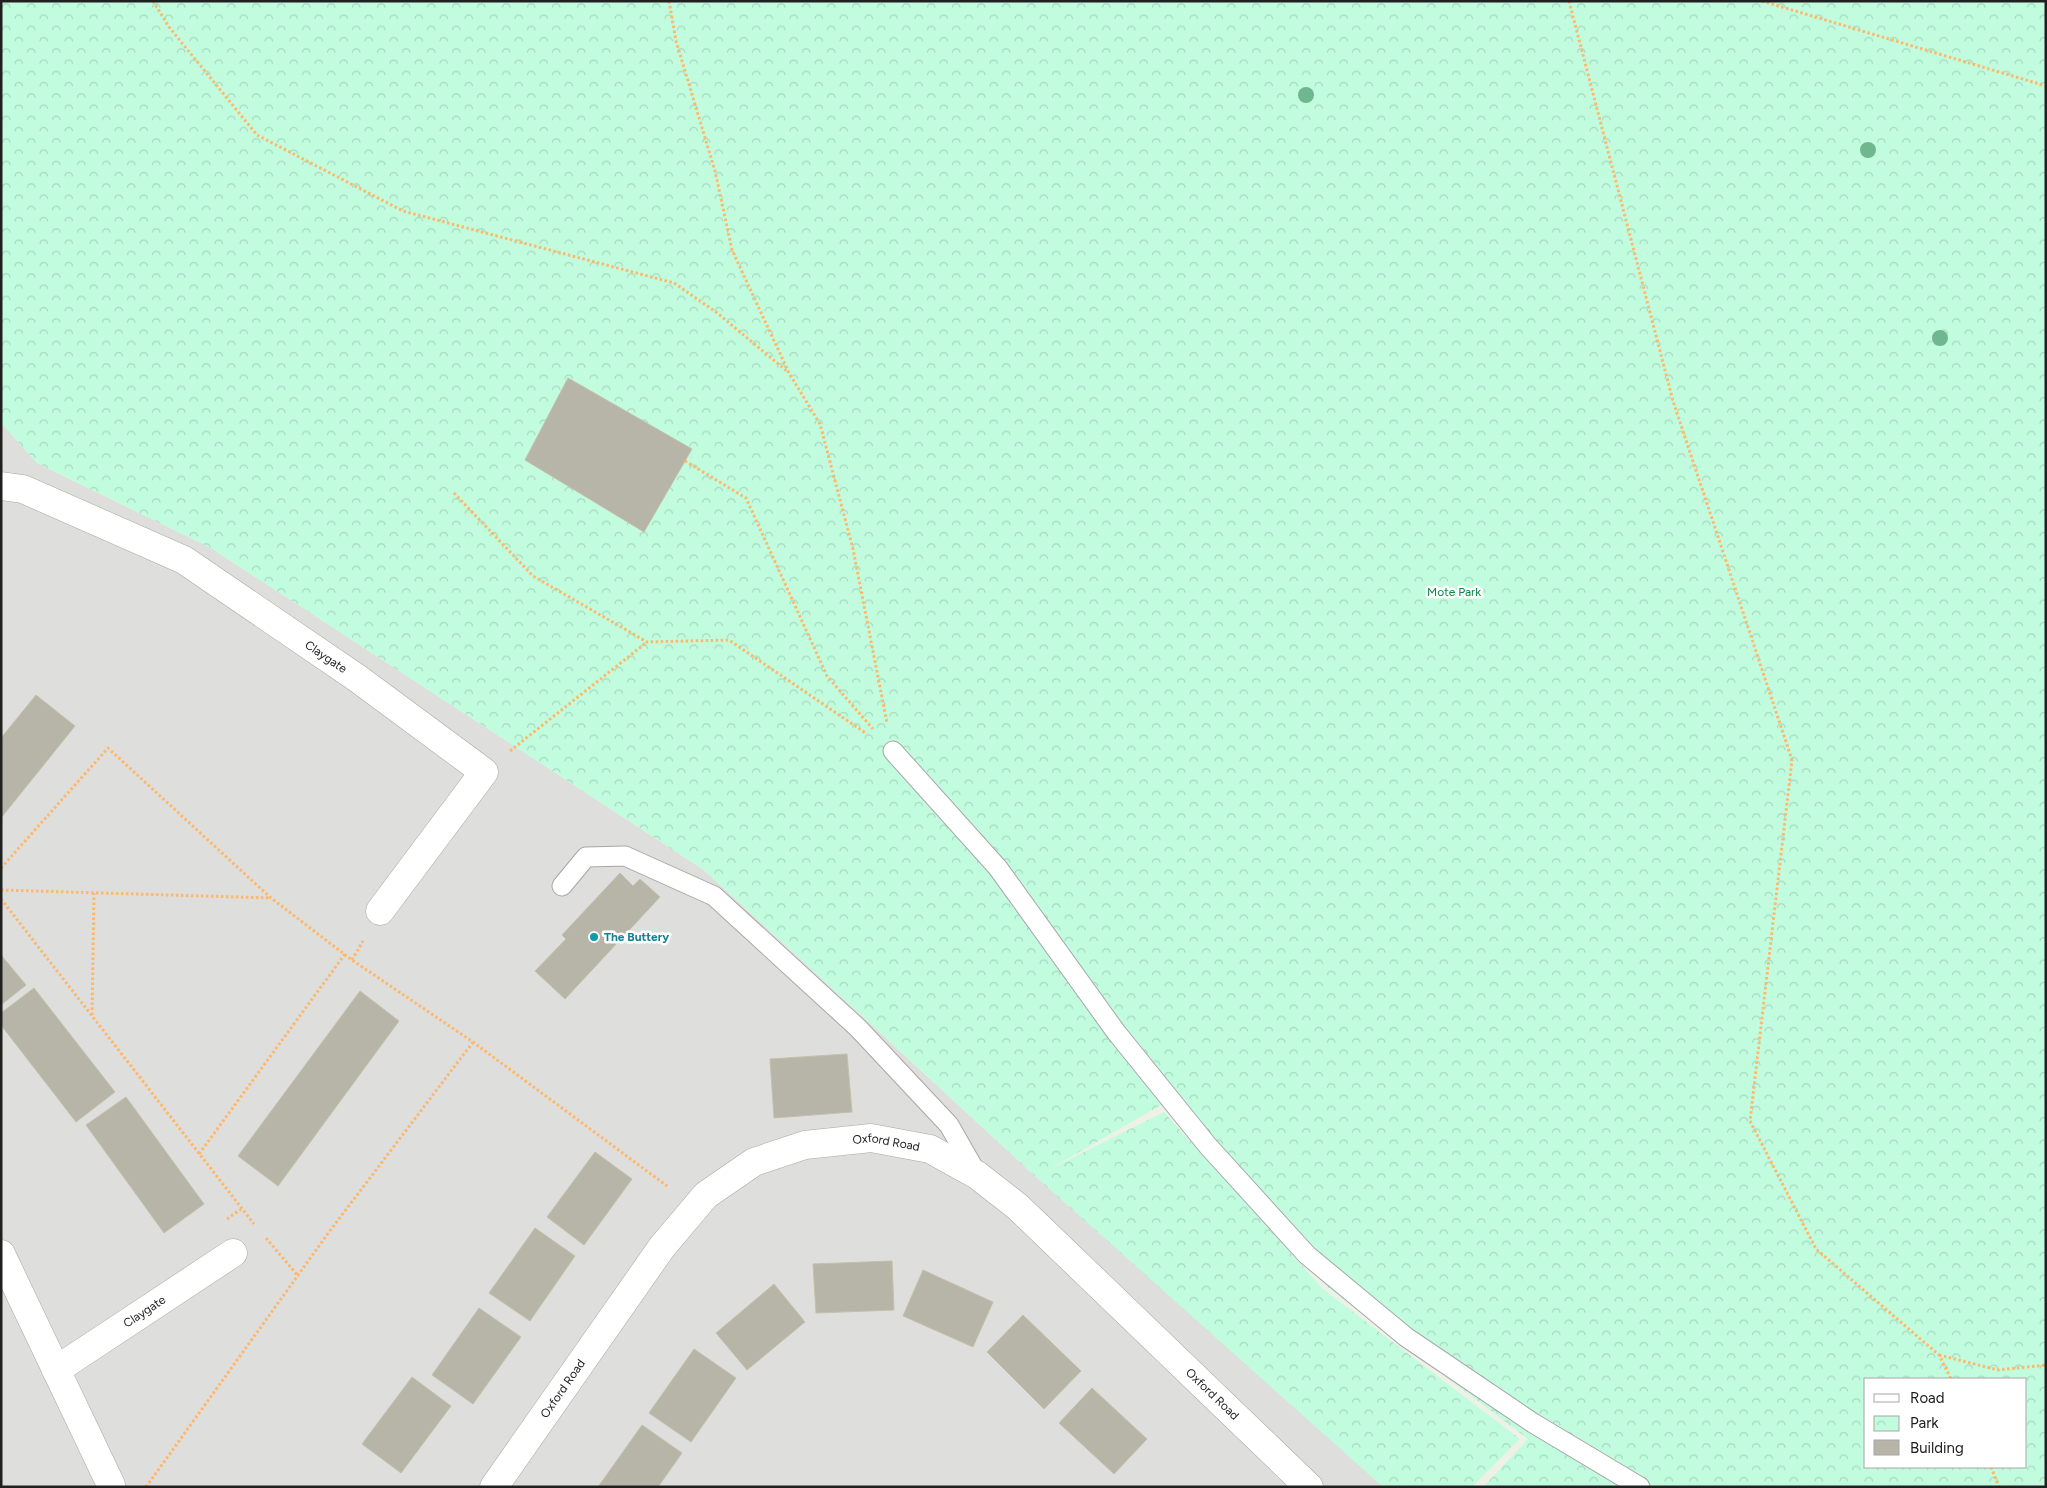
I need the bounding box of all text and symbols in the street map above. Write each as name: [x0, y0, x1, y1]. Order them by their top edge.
park label: Mote Park: [1427, 585, 1481, 599]
street label: Claygate: [302, 638, 350, 676]
place label: The Buttery: [604, 930, 669, 944]
marker: The Buttery: [588, 931, 600, 943]
street label: Oxford Road: [852, 1131, 921, 1154]
street label: Claygate: [121, 1292, 169, 1331]
street label: Oxford Road: [538, 1357, 588, 1421]
street label: Oxford Road: [1183, 1365, 1242, 1423]
legend: [1864, 1378, 2027, 1468]
text: Road: [1910, 1389, 1945, 1407]
text: Park: [1910, 1414, 1939, 1432]
text: Building: [1910, 1439, 1964, 1457]

